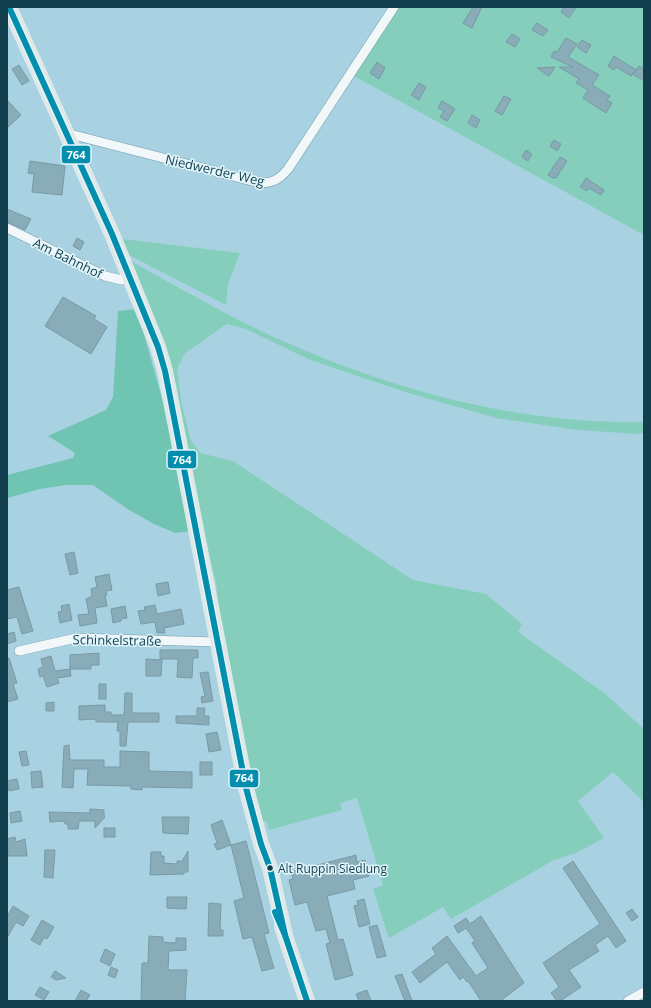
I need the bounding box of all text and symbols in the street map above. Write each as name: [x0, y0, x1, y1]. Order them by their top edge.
line badge: 764: [61, 145, 91, 164]
text: 764: [67, 147, 86, 162]
street label: Niedwerder Weg: [164, 150, 266, 190]
street label: Am Bahnhof: [30, 233, 106, 283]
line badge: 764: [167, 450, 197, 469]
text: 764: [173, 452, 192, 467]
street label: Schinkelstraße: [72, 630, 162, 650]
line badge: 764: [229, 769, 259, 788]
text: 764: [235, 770, 254, 785]
place label: Alt Ruppin Siedlung: [278, 860, 387, 877]
marker: Alt Ruppin Siedlung: [265, 863, 275, 873]

